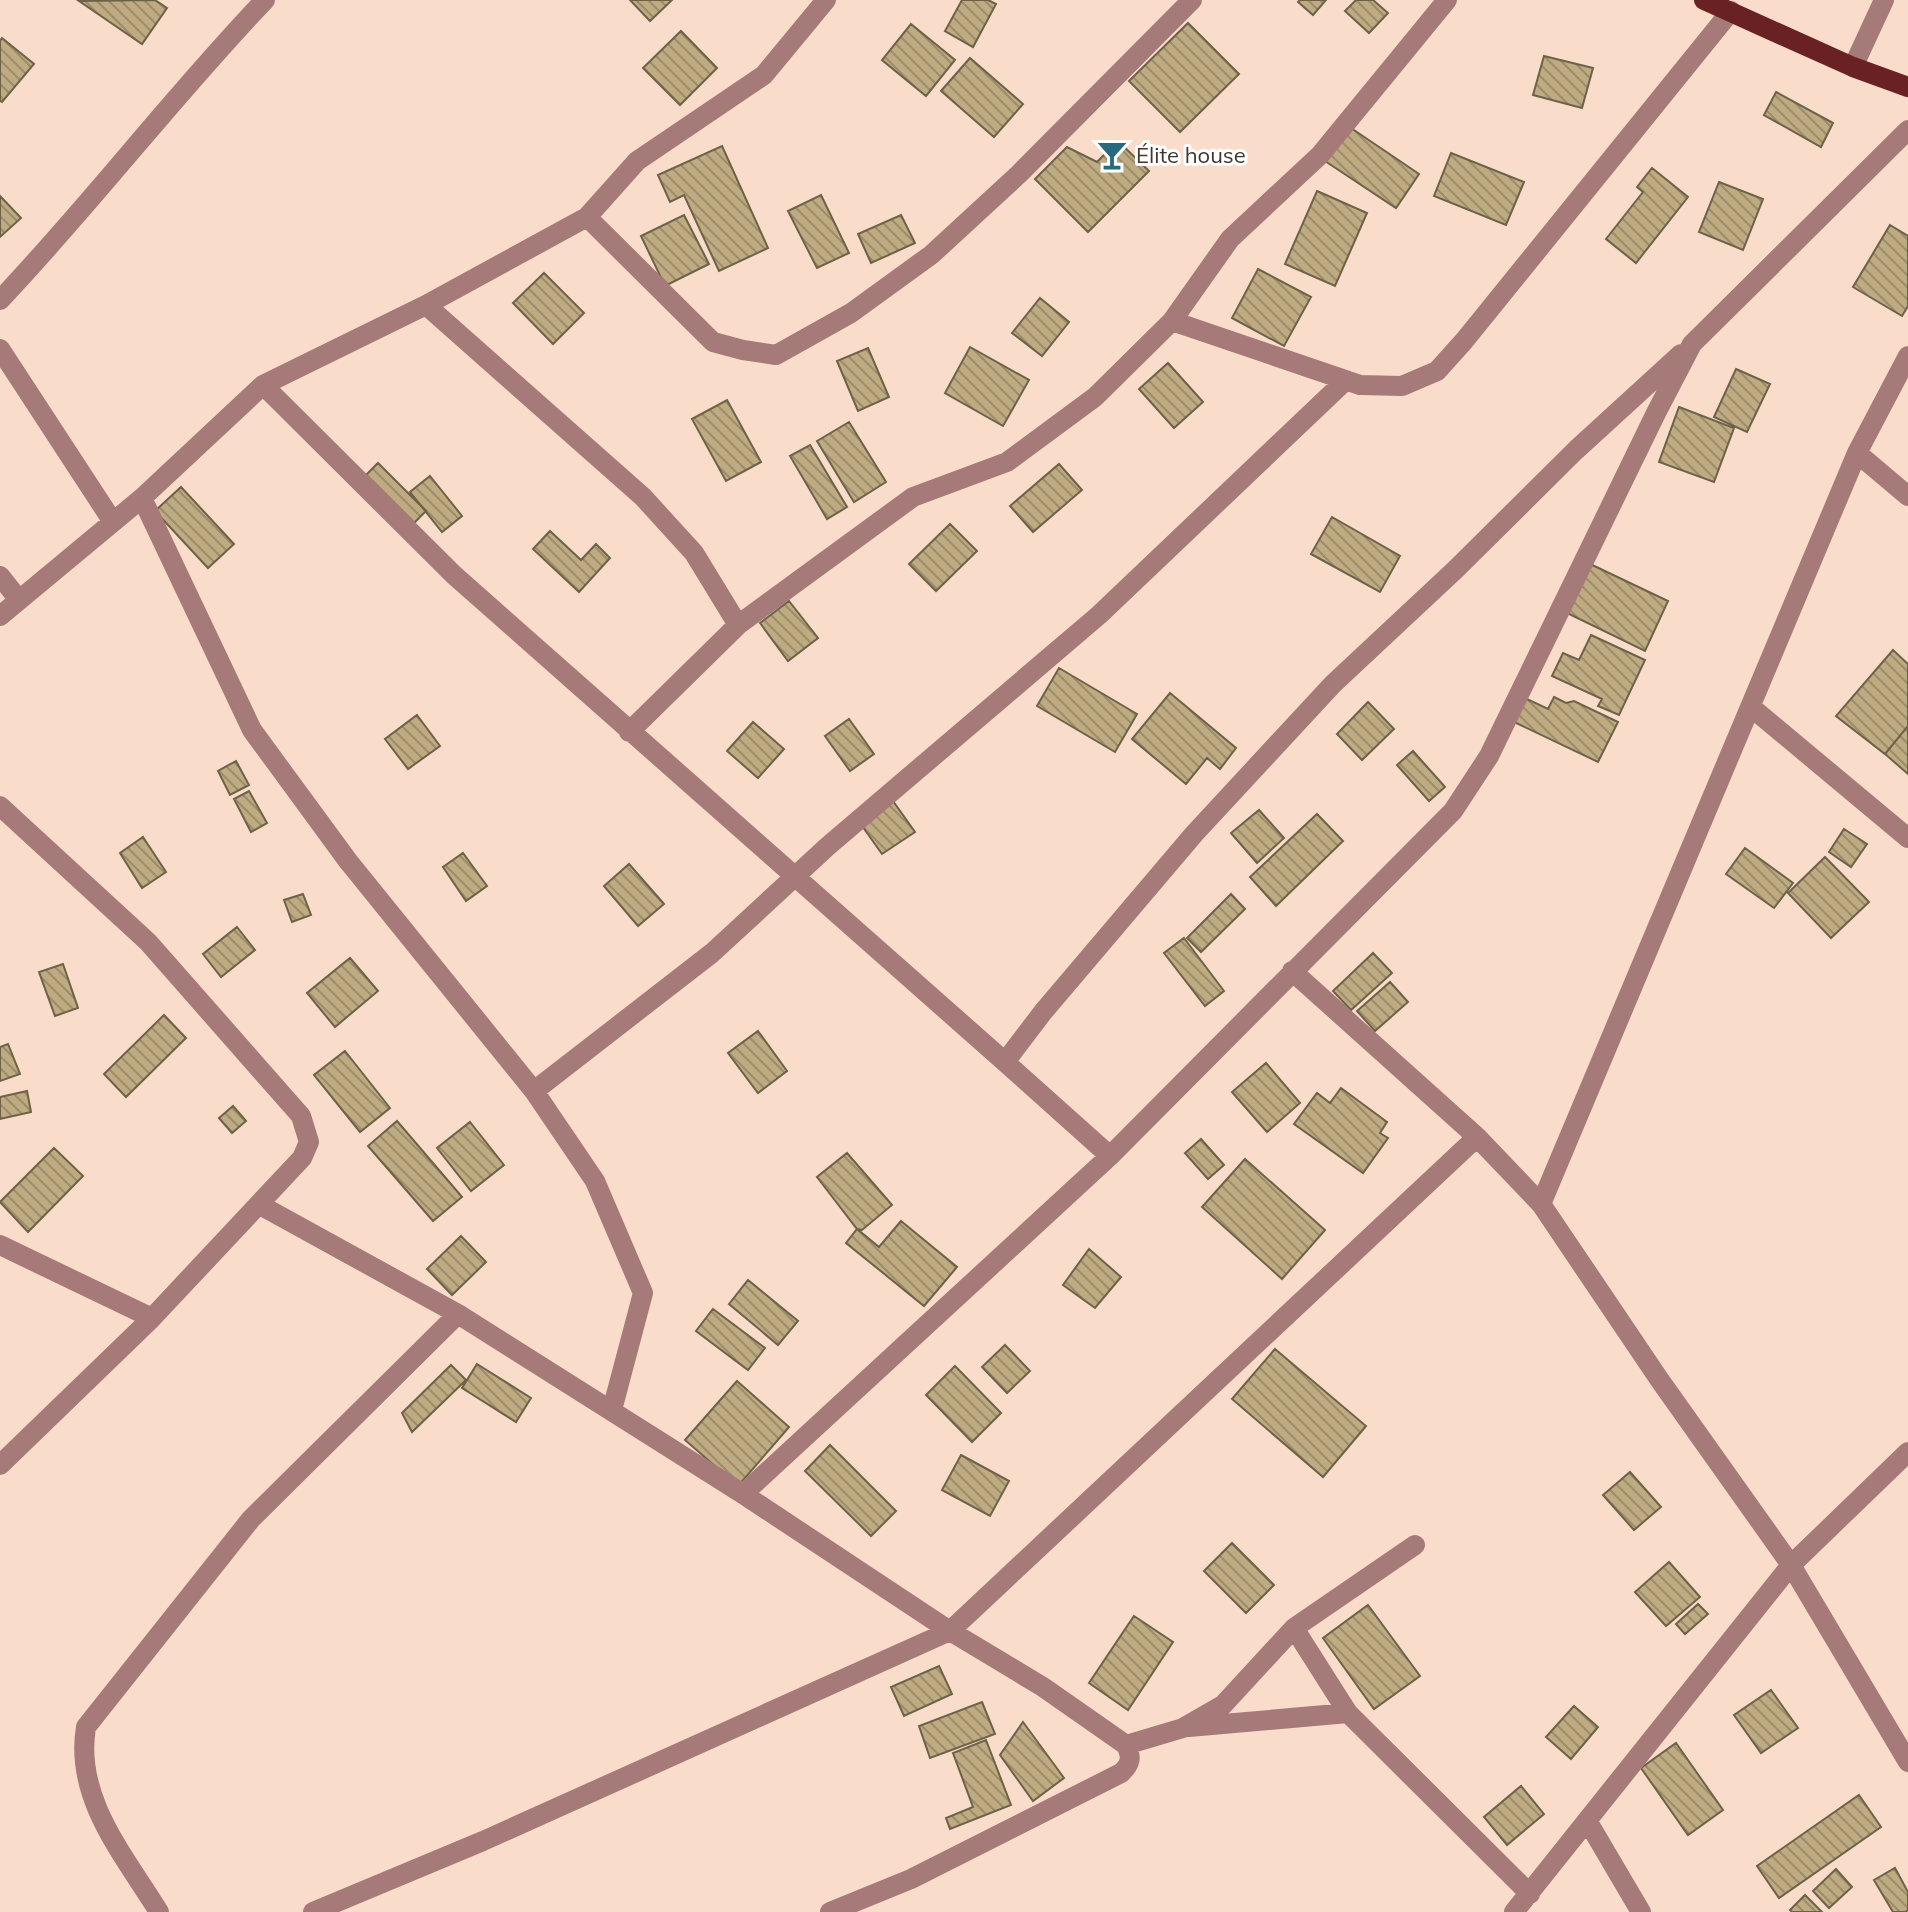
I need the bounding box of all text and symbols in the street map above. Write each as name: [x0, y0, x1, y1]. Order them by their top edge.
bar icon: Élite house: [1095, 138, 1129, 172]
place label: Élite house: [1136, 141, 1246, 169]

